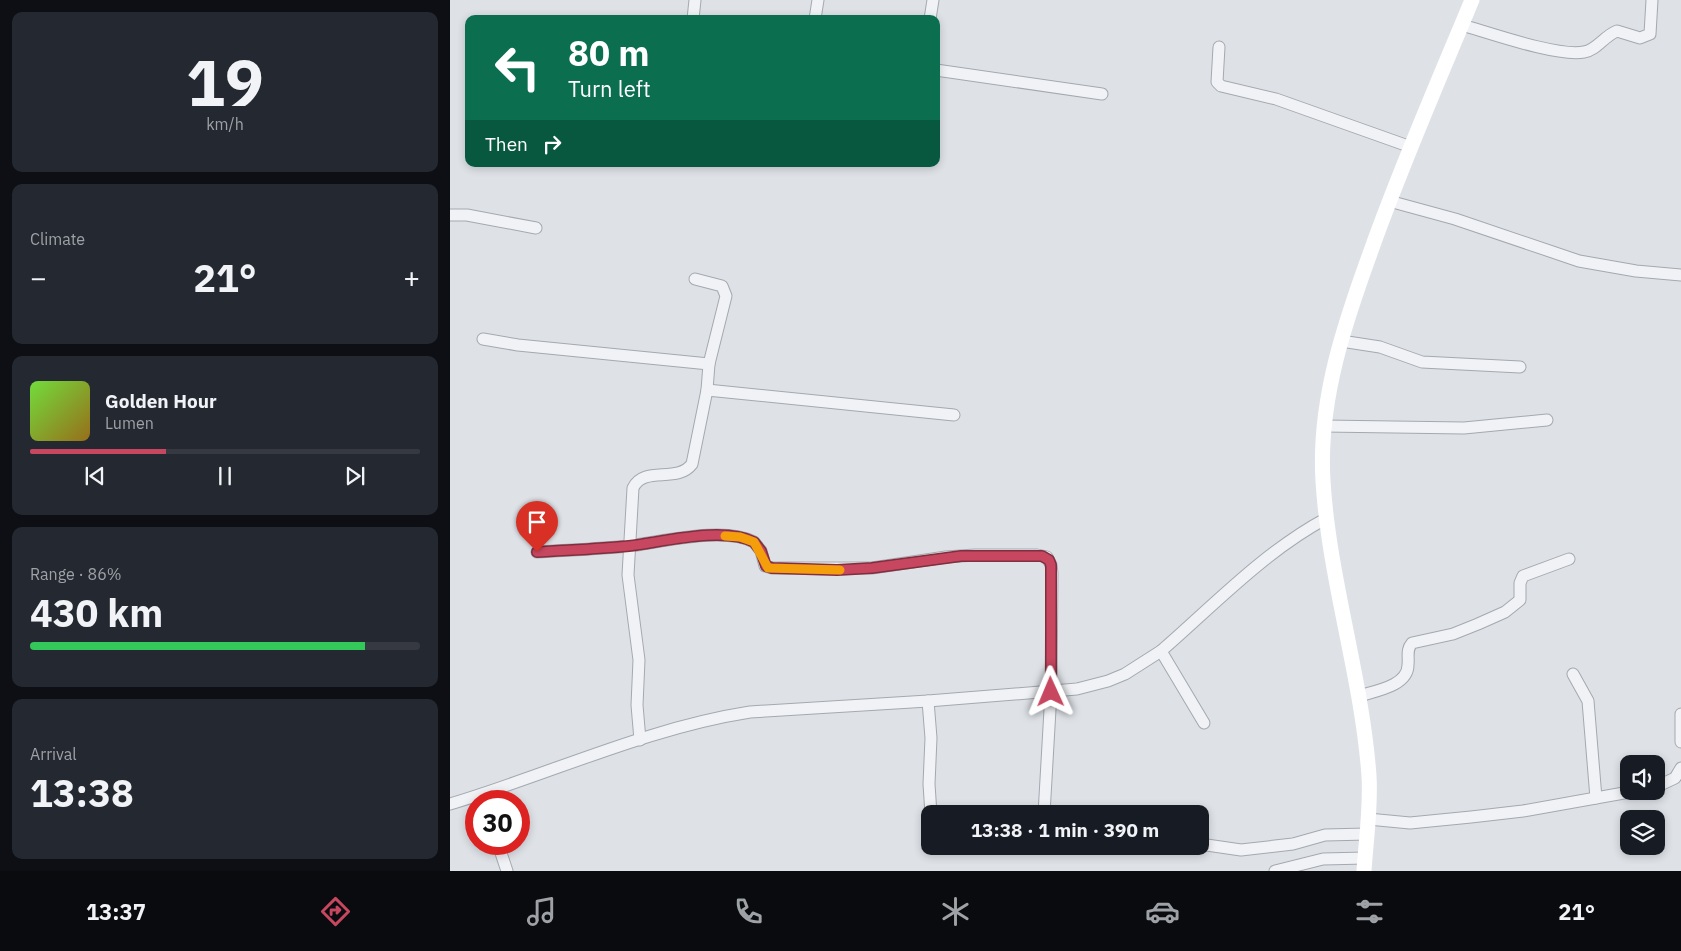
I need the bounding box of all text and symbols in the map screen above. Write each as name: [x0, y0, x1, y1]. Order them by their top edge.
text: 80 m: [568, 30, 650, 76]
icon: left: [485, 35, 550, 100]
text: 19: [186, 39, 264, 124]
text: Turn left: [568, 74, 651, 103]
text: km/h: [206, 114, 244, 134]
icon: right: [538, 130, 566, 158]
text: Then: [485, 132, 528, 156]
text: Climate: [30, 229, 85, 249]
text: 21°: [193, 253, 257, 302]
text: −: [30, 259, 47, 296]
text: +: [403, 259, 420, 296]
text: Golden Hour: [105, 389, 217, 413]
text: Lumen: [105, 413, 154, 433]
icon: previous: [81, 462, 109, 490]
icon: pause: [211, 462, 239, 490]
icon: next: [341, 462, 369, 490]
pin: [516, 501, 558, 552]
icon: arrive: [523, 508, 551, 536]
text: Range · 86%: [30, 564, 122, 584]
text: 430 km: [30, 588, 163, 637]
position arrow: [1024, 665, 1076, 717]
text: Arrival: [30, 744, 77, 764]
map controls: [1620, 755, 1665, 855]
button: sound: [1620, 755, 1665, 800]
text: 13:38: [30, 768, 134, 817]
speed limit sign: 30: [465, 790, 530, 855]
button: layers: [1620, 810, 1665, 855]
text: 13:38 · 1 min · 390 m: [971, 818, 1159, 842]
icon: directions: [318, 894, 353, 929]
icon: music: [524, 894, 559, 929]
icon: phone: [731, 894, 766, 929]
icon: climate: [938, 894, 973, 929]
icon: car: [1145, 894, 1180, 929]
icon: filters: [1352, 894, 1387, 929]
text: 13:37: [86, 897, 146, 926]
text: 21°: [1558, 897, 1595, 926]

